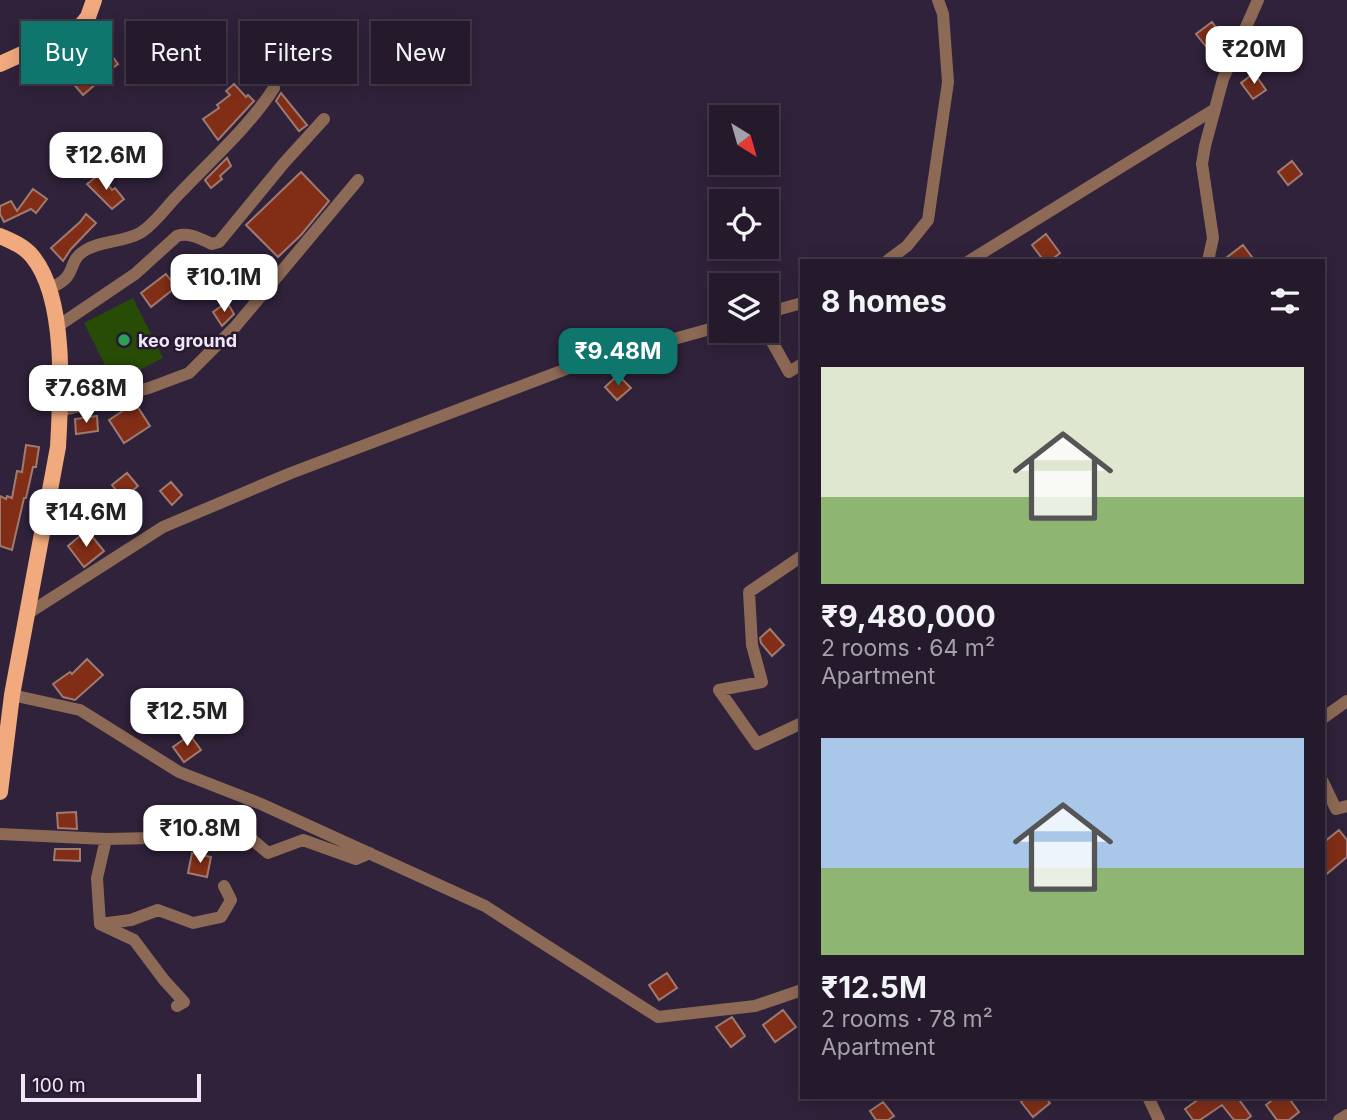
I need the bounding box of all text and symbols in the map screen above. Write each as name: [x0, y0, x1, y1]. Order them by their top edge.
chip: Buy: [21, 21, 112, 84]
chip: Rent: [126, 21, 226, 84]
chip: Filters: [240, 21, 357, 84]
chip: New: [371, 21, 470, 84]
pin: ₹20M: [1213, 27, 1295, 86]
text: ₹20M: [1222, 35, 1286, 63]
north arrow: [709, 105, 779, 175]
map controls: [709, 105, 779, 343]
pin: ₹12.6M: [49, 132, 163, 192]
text: ₹12.6M: [66, 141, 146, 169]
button: locate: [709, 189, 779, 259]
pin: ₹10.1M: [167, 254, 281, 314]
text: ₹10.1M: [187, 263, 261, 291]
button: layers: [709, 273, 779, 343]
icon: filters: [1266, 282, 1304, 320]
text: 8 homes: [821, 283, 947, 319]
pin: ₹9.48M: [561, 328, 675, 388]
place label: keo ground: [138, 330, 237, 351]
marker: keo ground: [116, 332, 132, 348]
text: ₹9.48M: [574, 337, 662, 365]
pin: ₹7.68M: [29, 366, 143, 425]
text: ₹7.68M: [45, 374, 127, 402]
icon: home: [1000, 413, 1126, 539]
pin: ₹14.6M: [29, 490, 143, 549]
text: ₹14.6M: [45, 498, 127, 526]
text: ₹9,480,000: [821, 598, 996, 634]
text: 2 rooms · 64 m²: [821, 634, 995, 662]
text: Apartment: [821, 662, 935, 690]
pin: ₹12.5M: [130, 688, 244, 748]
text: ₹12.5M: [146, 697, 228, 725]
icon: home: [1000, 784, 1126, 910]
pin: ₹10.8M: [143, 806, 257, 865]
text: ₹10.8M: [159, 814, 241, 842]
text: ₹12.5M: [821, 969, 927, 1005]
text: 2 rooms · 78 m²: [821, 1005, 993, 1033]
text: Apartment: [821, 1033, 935, 1061]
scale bar: [21, 1071, 201, 1103]
text: 100 m: [32, 1074, 86, 1097]

